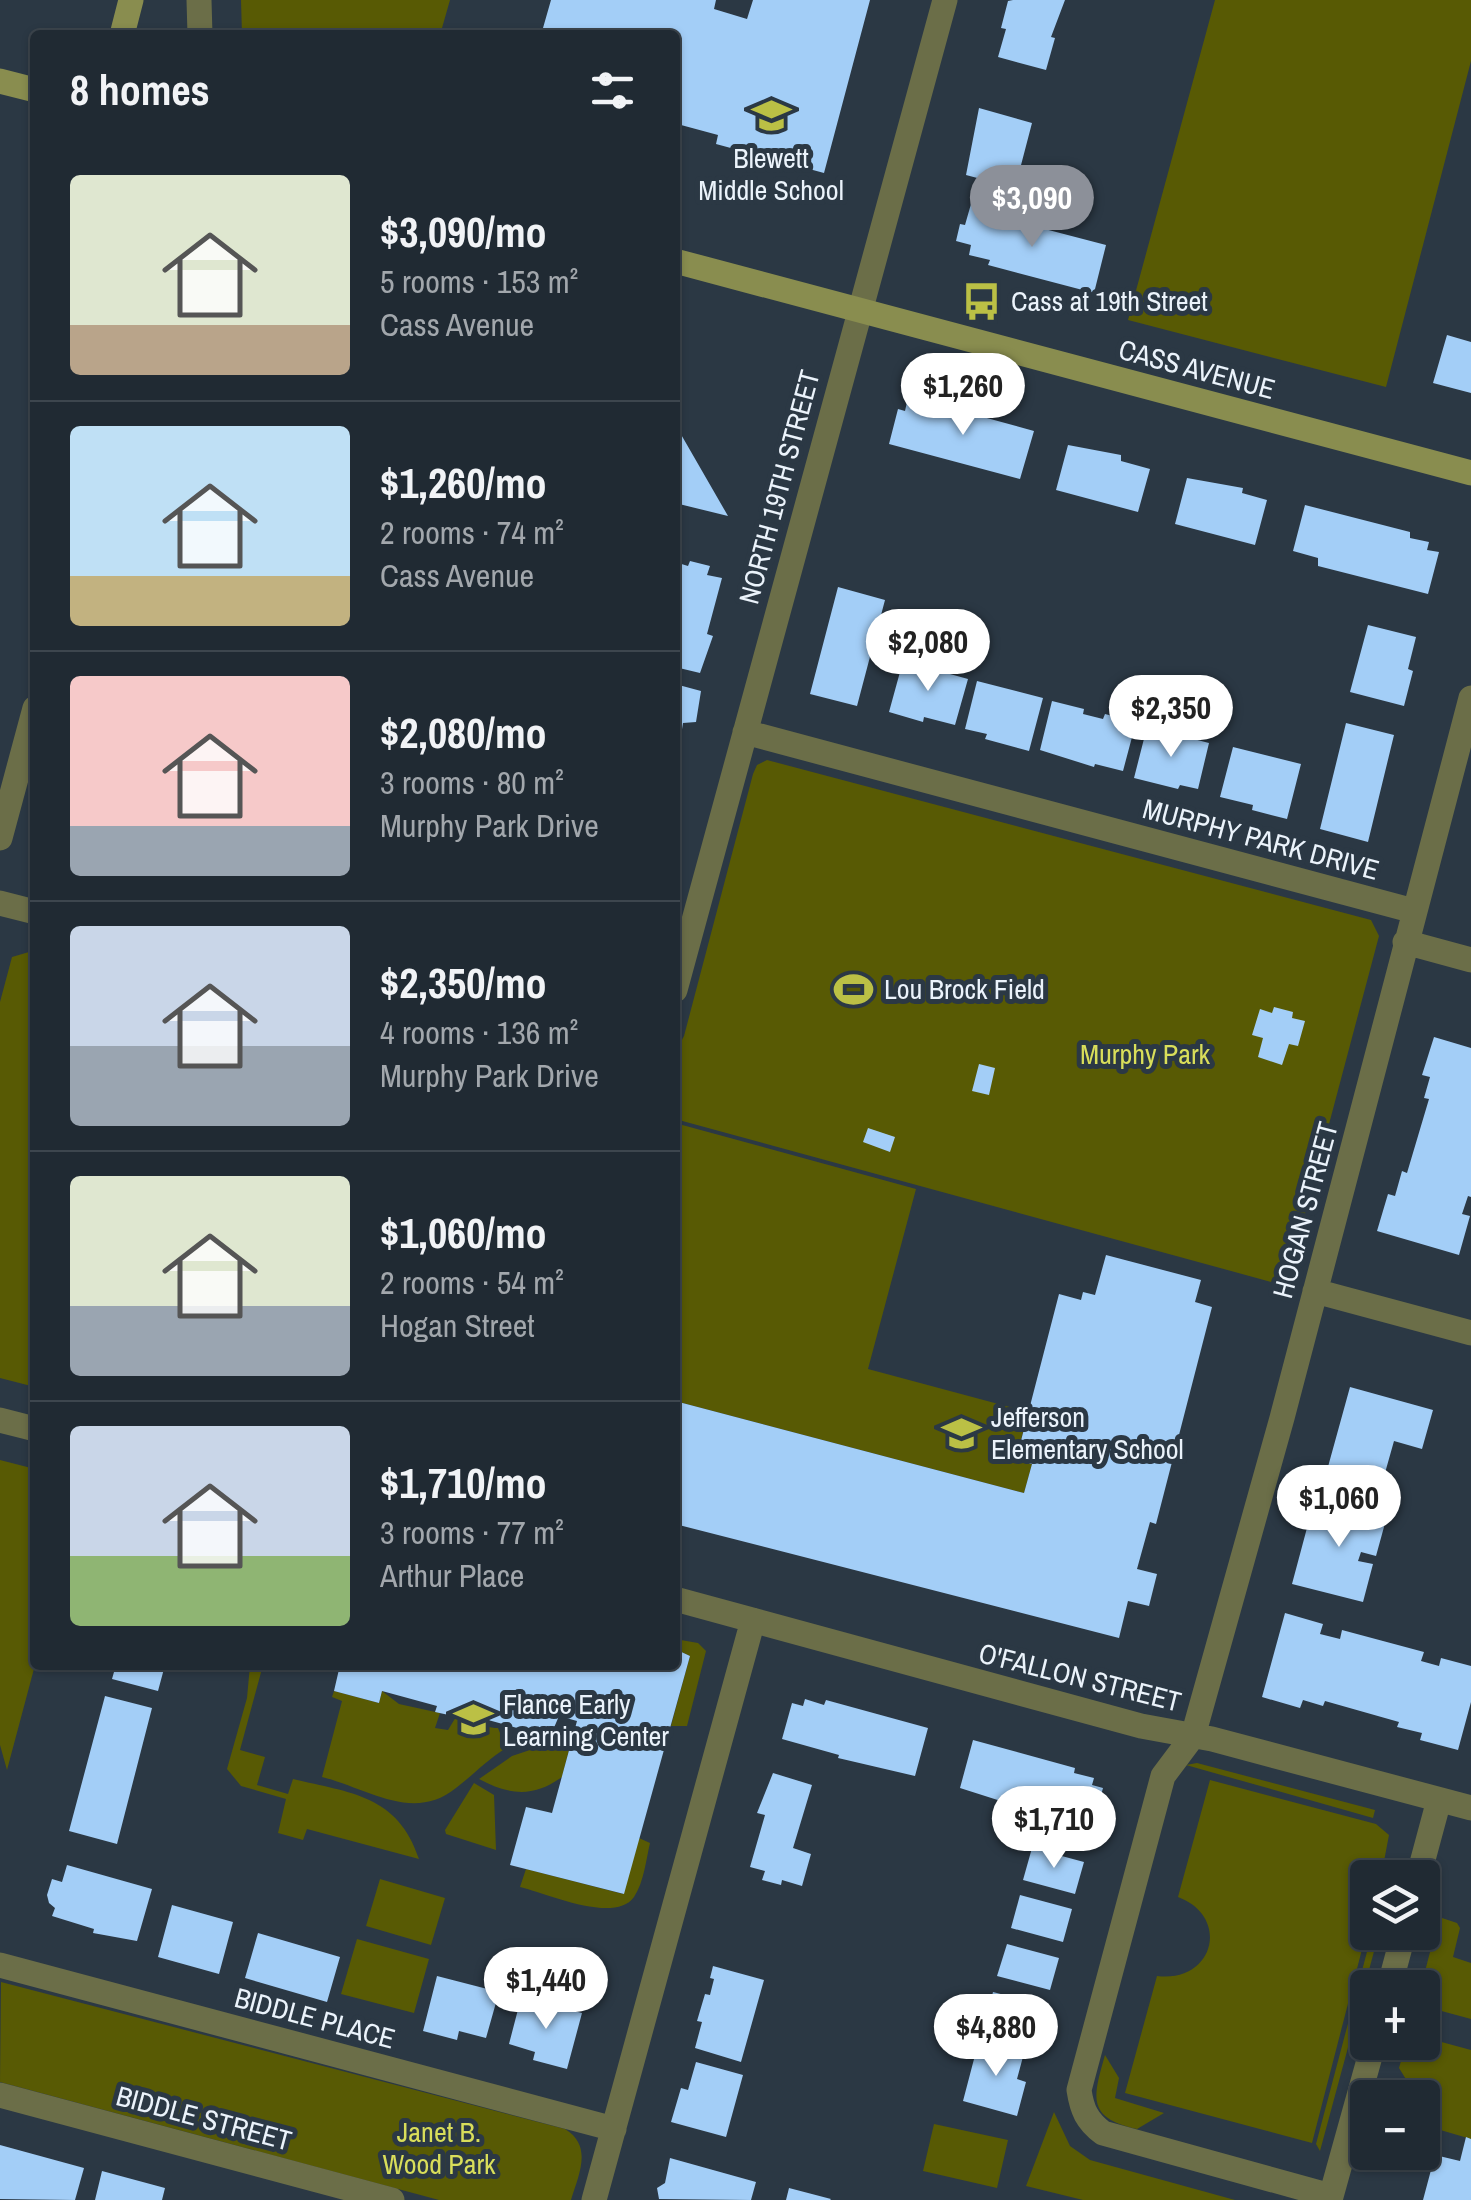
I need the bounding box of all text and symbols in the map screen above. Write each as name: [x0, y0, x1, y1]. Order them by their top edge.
text: 8 homes: [70, 62, 210, 118]
icon: filters: [585, 63, 640, 118]
school or university icon: Blewett Middle School: [750, 94, 792, 136]
place label: Blewett Middle School: [698, 139, 844, 209]
pin: $3,090: [951, 165, 1113, 250]
text: $3,090: [992, 176, 1072, 219]
text: $3,090/mo: [380, 204, 547, 260]
icon: home: [150, 215, 270, 335]
text: 5 rooms · 153 m²: [380, 260, 578, 303]
bus stop icon: Cass at 19th Street: [960, 280, 1002, 322]
place label: Cass at 19th Street: [1011, 282, 1208, 320]
text: Cass Avenue: [380, 303, 534, 346]
street label: CASS AVENUE: [1115, 330, 1279, 408]
pin: $1,260: [882, 353, 1044, 438]
text: $1,260: [923, 364, 1003, 407]
street label: NORTH 19TH STREET: [729, 366, 829, 608]
text: $1,260/mo: [380, 455, 547, 511]
icon: home: [150, 466, 270, 586]
text: 2 rooms · 74 m²: [380, 511, 564, 554]
text: Cass Avenue: [380, 554, 534, 597]
pin: $2,080: [847, 609, 1009, 694]
text: $2,080: [888, 620, 968, 663]
pin: $2,350: [1090, 675, 1252, 760]
text: $2,350: [1131, 686, 1211, 729]
text: $2,080/mo: [380, 705, 547, 761]
icon: home: [150, 716, 270, 836]
text: 3 rooms · 80 m²: [380, 761, 564, 804]
street label: MURPHY PARK DRIVE: [1139, 789, 1383, 889]
text: Murphy Park Drive: [380, 804, 599, 847]
text: $2,350/mo: [380, 955, 547, 1011]
icon: home: [150, 966, 270, 1086]
sports icon: Lou Brock Field: [833, 968, 875, 1010]
place label: Lou Brock Field: [884, 970, 1045, 1008]
text: 4 rooms · 136 m²: [380, 1011, 578, 1054]
park label: Murphy Park: [1080, 1035, 1211, 1073]
text: Murphy Park Drive: [380, 1054, 599, 1097]
street label: HOGAN STREET: [1263, 1118, 1347, 1302]
text: $1,060/mo: [380, 1205, 547, 1261]
icon: home: [150, 1216, 270, 1336]
text: 2 rooms · 54 m²: [380, 1261, 564, 1304]
text: Hogan Street: [380, 1304, 535, 1347]
place label: Jefferson Elementary School: [991, 1398, 1184, 1468]
school or university icon: Jefferson Elementary School: [940, 1412, 982, 1454]
text: $1,710/mo: [380, 1455, 547, 1511]
pin: $1,060: [1258, 1465, 1420, 1550]
icon: home: [150, 1466, 270, 1586]
text: $1,060: [1299, 1476, 1379, 1519]
text: 3 rooms · 77 m²: [380, 1511, 564, 1554]
text: Arthur Place: [380, 1554, 524, 1597]
street label: O'FALLON STREET: [975, 1633, 1185, 1721]
place label: Flance Early Learning Center: [503, 1685, 669, 1755]
school or university icon: Flance Early Learning Center: [452, 1699, 494, 1741]
pin: $1,710: [973, 1786, 1135, 1871]
text: $1,710: [1014, 1797, 1094, 1840]
map controls: [1350, 1860, 1440, 2170]
button: layers: [1350, 1860, 1440, 1950]
pin: $1,440: [465, 1947, 627, 2032]
text: $1,440: [506, 1958, 586, 2001]
button: +: [1350, 1970, 1440, 2060]
street label: BIDDLE PLACE: [231, 1978, 399, 2058]
pin: $4,880: [915, 1994, 1077, 2079]
text: $4,880: [956, 2005, 1036, 2048]
street label: BIDDLE STREET: [112, 2076, 296, 2160]
button: −: [1350, 2080, 1440, 2170]
park label: Janet B. Wood Park: [382, 2113, 496, 2183]

